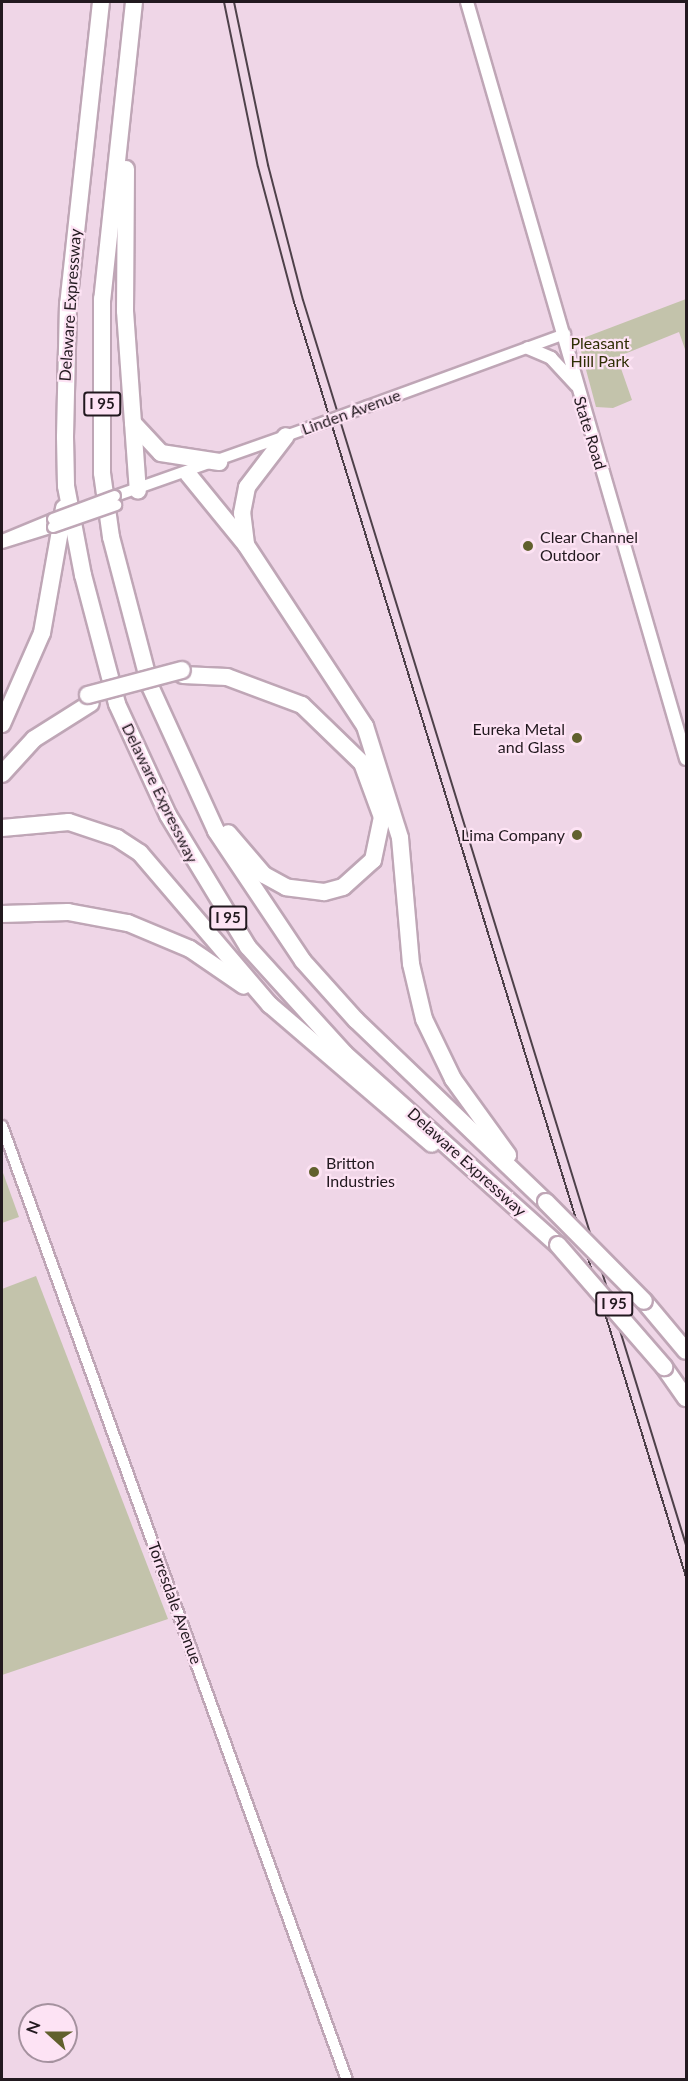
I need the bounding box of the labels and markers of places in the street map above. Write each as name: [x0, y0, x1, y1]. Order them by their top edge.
place label: Clear Channel Outdoor: [540, 527, 638, 565]
marker: Clear Channel Outdoor: [521, 539, 535, 553]
place label: Eureka Metal and Glass: [473, 719, 565, 757]
marker: Eureka Metal and Glass: [570, 731, 584, 745]
place label: Lima Company: [461, 825, 565, 845]
marker: Lima Company: [570, 828, 584, 842]
place label: Britton Industries: [326, 1153, 395, 1191]
marker: Britton Industries: [307, 1165, 321, 1179]

